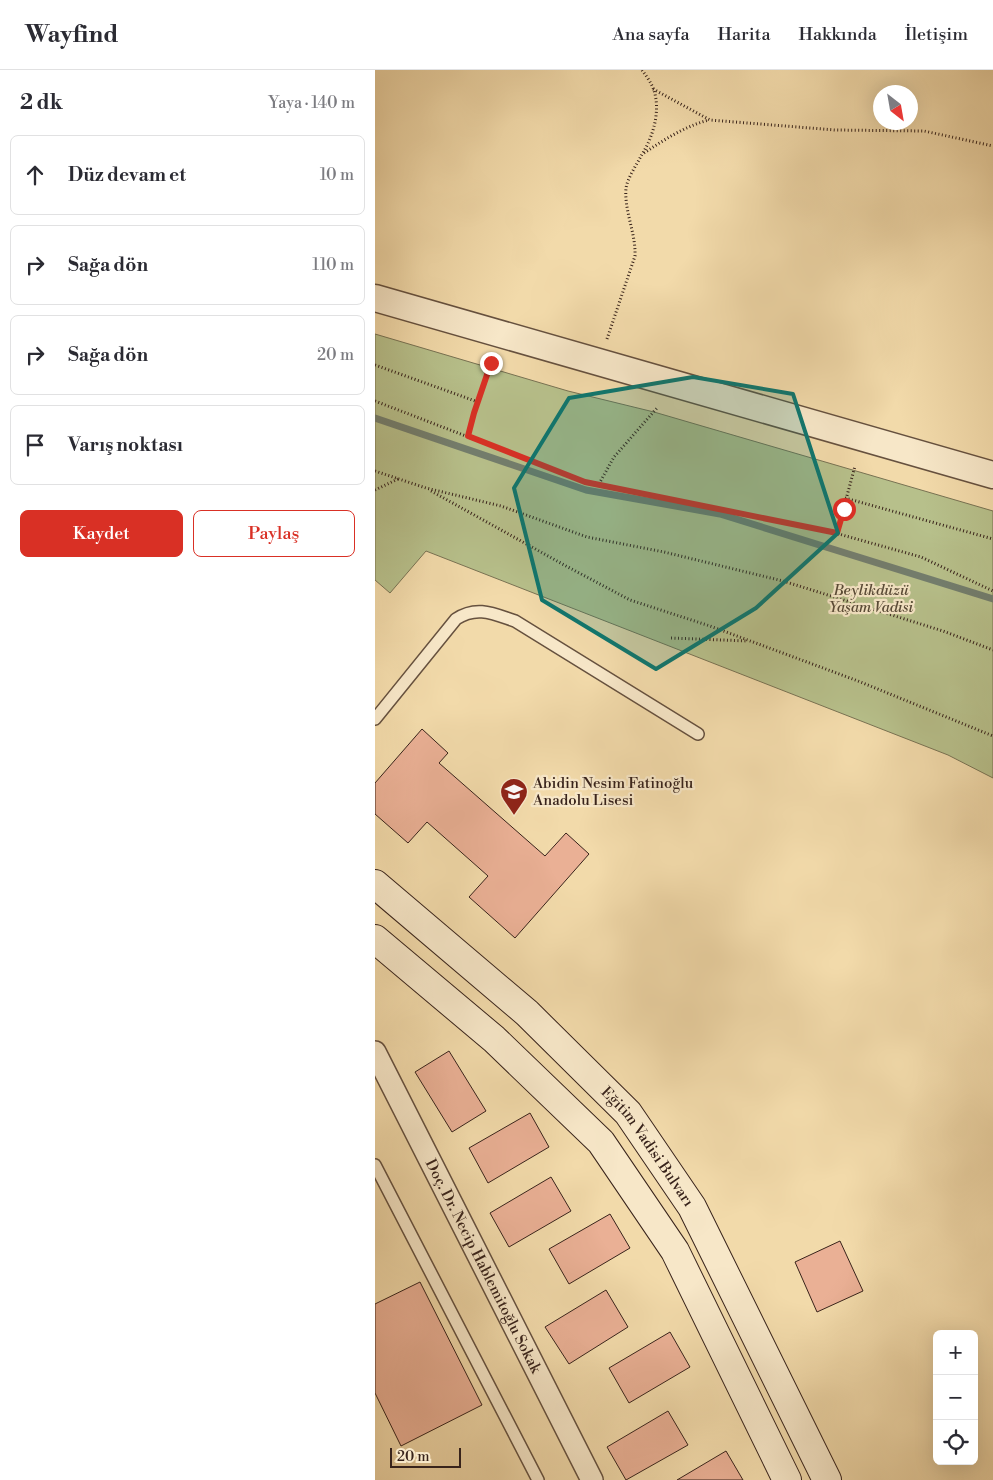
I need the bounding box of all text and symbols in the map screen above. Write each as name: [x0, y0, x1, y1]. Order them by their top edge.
text: Wayfind: [25, 20, 118, 50]
text: Ana sayfa: [612, 23, 690, 46]
text: Harita: [718, 23, 771, 46]
text: Hakkında: [799, 23, 877, 46]
text: İletişim: [905, 23, 968, 46]
north arrow: [873, 85, 918, 130]
text: 2 dk: [20, 90, 63, 116]
text: Yaya · 140 m: [269, 93, 355, 113]
icon: ahead: [21, 161, 49, 189]
text: Düz devam et: [68, 163, 186, 187]
text: 10 m: [320, 165, 354, 185]
icon: right: [21, 251, 49, 279]
text: Sağa dön: [68, 253, 148, 277]
text: 110 m: [312, 255, 354, 275]
icon: right: [21, 341, 49, 369]
text: Sağa dön: [68, 343, 148, 367]
text: 20 m: [317, 345, 354, 365]
route end: [480, 352, 503, 375]
icon: arrive: [21, 431, 49, 459]
text: Varış noktası: [68, 433, 183, 457]
route start: [833, 498, 856, 521]
button: Kaydet: [20, 510, 183, 557]
button: Paylaş: [193, 510, 355, 557]
park label: Beylikdüzü Yaşam Vadisi: [829, 581, 913, 617]
place label: Abidin Nesim Fatinoğlu Anadolu Lisesi: [532, 774, 694, 810]
school or university icon: Abidin Nesim Fatinoğlu Anadolu Lisesi: [499, 777, 529, 816]
street label: Eğitim Vadisi Bulvarı: [597, 1083, 698, 1210]
street label: Doç. Dr. Necip Hablemitoğlu Sokak: [421, 1156, 546, 1378]
map controls: [933, 1330, 978, 1465]
button: +: [933, 1330, 978, 1375]
button: −: [933, 1375, 978, 1420]
button: locate: [933, 1420, 978, 1465]
scale bar: [390, 1445, 461, 1468]
text: 20 m: [397, 1448, 429, 1466]

